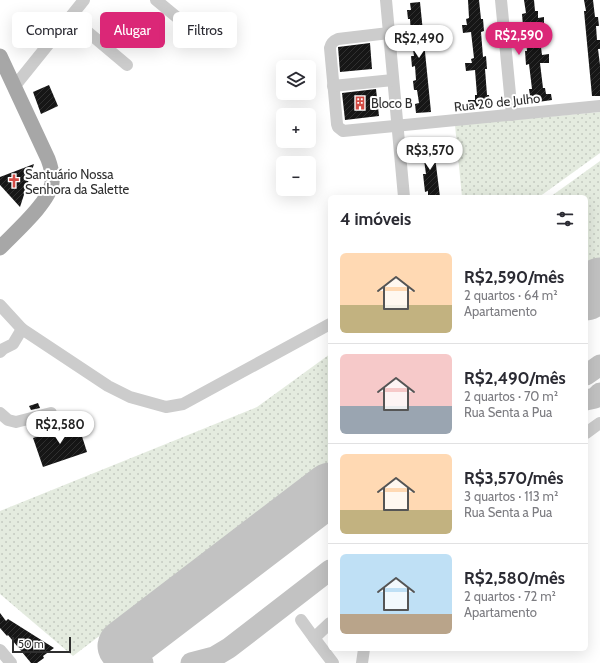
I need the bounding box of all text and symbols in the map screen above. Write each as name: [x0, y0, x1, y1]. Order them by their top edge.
chip: Comprar: [12, 12, 92, 48]
chip: Alugar: [100, 12, 165, 48]
chip: Filtros: [173, 12, 237, 48]
pin: R$2,590: [482, 22, 556, 56]
pin: R$2,490: [382, 25, 456, 59]
text: R$2,590: [494, 27, 544, 43]
text: R$2,490: [394, 30, 444, 46]
map controls: [276, 60, 316, 196]
button: layers: [276, 60, 316, 100]
street label: Rua 20 de Julho: [453, 90, 541, 114]
building icon: Bloco B: [352, 95, 368, 111]
place label: Bloco B: [371, 95, 413, 111]
button: +: [276, 108, 316, 148]
pin: R$3,570: [393, 137, 467, 171]
text: R$3,570: [406, 142, 454, 158]
button: −: [276, 156, 316, 196]
place label: Santuário Nossa Senhora da Salette: [25, 166, 129, 197]
church icon: Santuário Nossa Senhora da Salette: [6, 173, 22, 189]
icon: filters: [554, 208, 576, 230]
text: 4 imóveis: [340, 209, 411, 229]
text: R$2,590/mês: [464, 267, 564, 287]
icon: home: [372, 269, 420, 317]
text: 2 quartos · 64 m²: [464, 287, 557, 303]
text: Apartamento: [464, 303, 537, 319]
text: R$2,490/mês: [464, 368, 566, 388]
icon: home: [372, 370, 420, 418]
text: 2 quartos · 70 m²: [464, 388, 558, 404]
text: Rua Senta a Pua: [464, 404, 552, 420]
pin: R$2,580: [23, 411, 97, 445]
text: R$2,580: [35, 416, 85, 432]
text: R$3,570/mês: [464, 468, 563, 488]
icon: home: [372, 470, 420, 518]
text: 3 quartos · 113 m²: [464, 488, 558, 504]
text: Rua Senta a Pua: [464, 504, 552, 520]
text: R$2,580/mês: [464, 568, 565, 588]
icon: home: [372, 570, 420, 618]
text: 2 quartos · 72 m²: [464, 588, 556, 604]
text: Apartamento: [464, 604, 537, 620]
scale bar: [12, 635, 71, 654]
text: 50 m: [18, 637, 44, 651]

